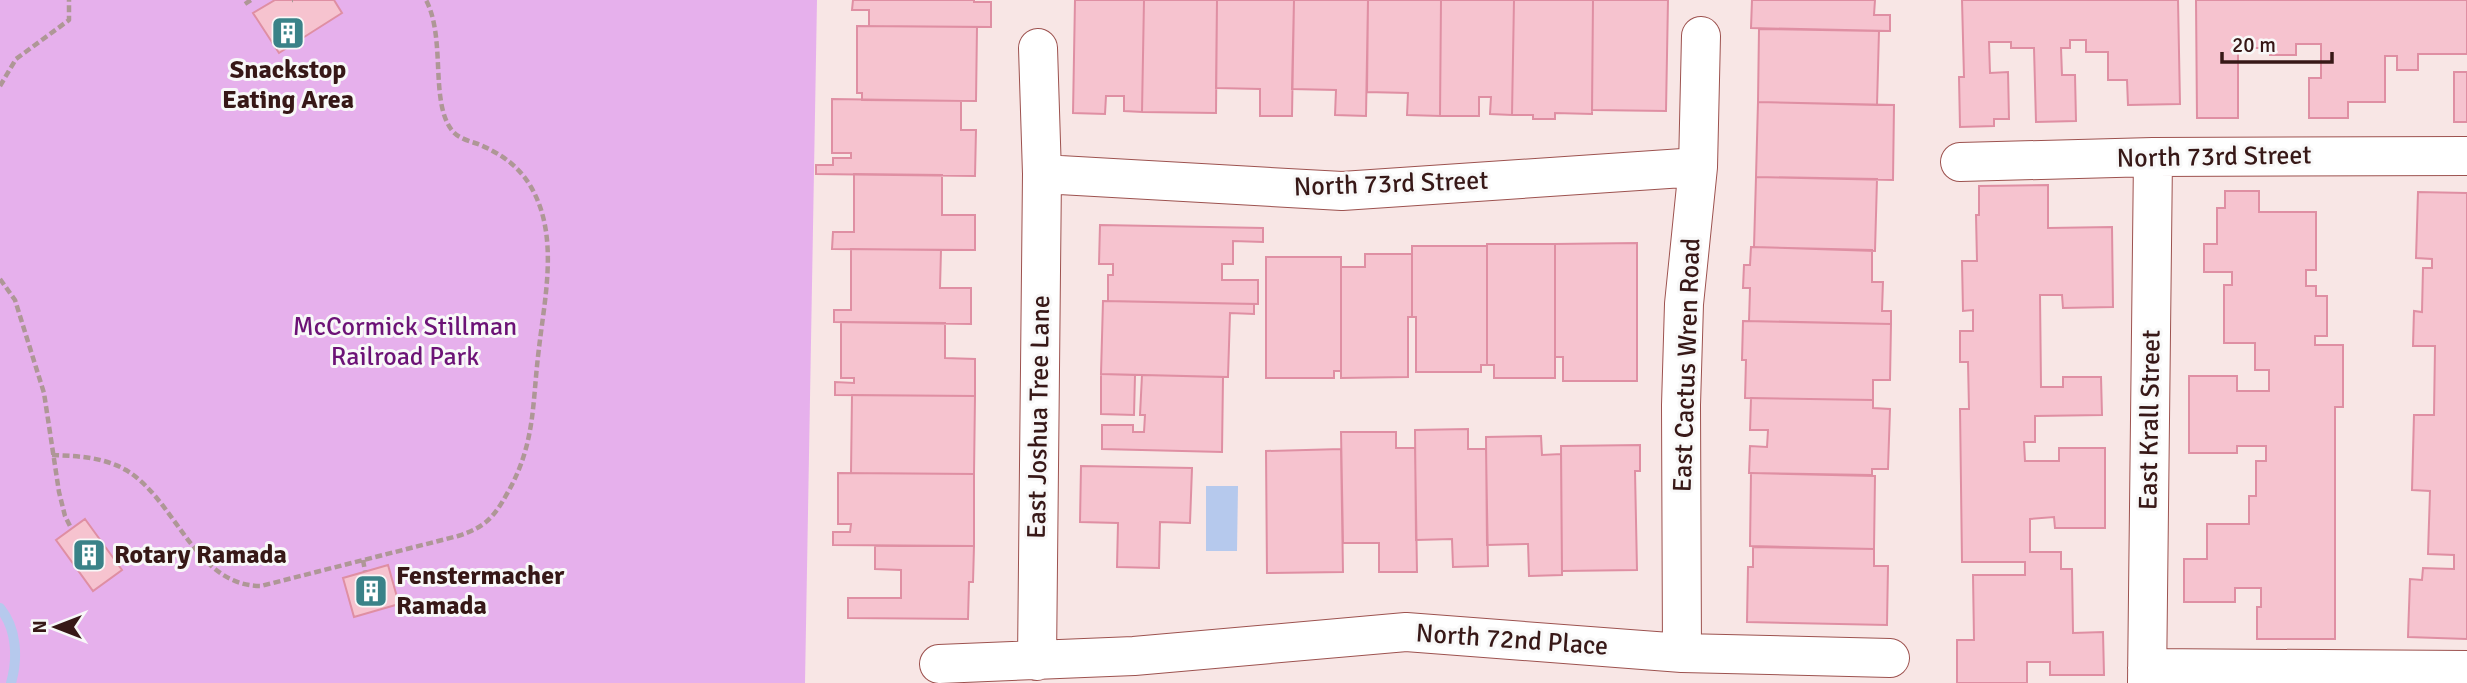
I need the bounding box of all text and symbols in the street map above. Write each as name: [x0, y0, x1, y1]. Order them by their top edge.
building icon: Snackstop Eating Area: [269, 14, 307, 52]
scale bar: [2222, 21, 2332, 65]
text: 20 m: [2232, 32, 2276, 58]
place label: Snackstop Eating Area: [222, 54, 354, 116]
street label: North 73rd Street: [2116, 139, 2312, 175]
street label: North 73rd Street: [1293, 165, 1489, 203]
street label: East Cactus Wren Road: [1667, 237, 1707, 493]
street label: East Joshua Tree Lane: [1021, 295, 1057, 539]
park label: McCormick Stillman Railroad Park: [293, 311, 517, 373]
street label: East Krall Street: [2132, 330, 2168, 510]
building icon: Rotary Ramada: [70, 536, 108, 574]
place label: Rotary Ramada: [114, 539, 287, 571]
place label: Fenstermacher Ramada: [396, 560, 565, 622]
building icon: Fenstermacher Ramada: [352, 572, 390, 610]
north arrow: [21, 592, 91, 662]
street label: North 72nd Place: [1415, 617, 1609, 663]
text: N: [28, 620, 52, 634]

